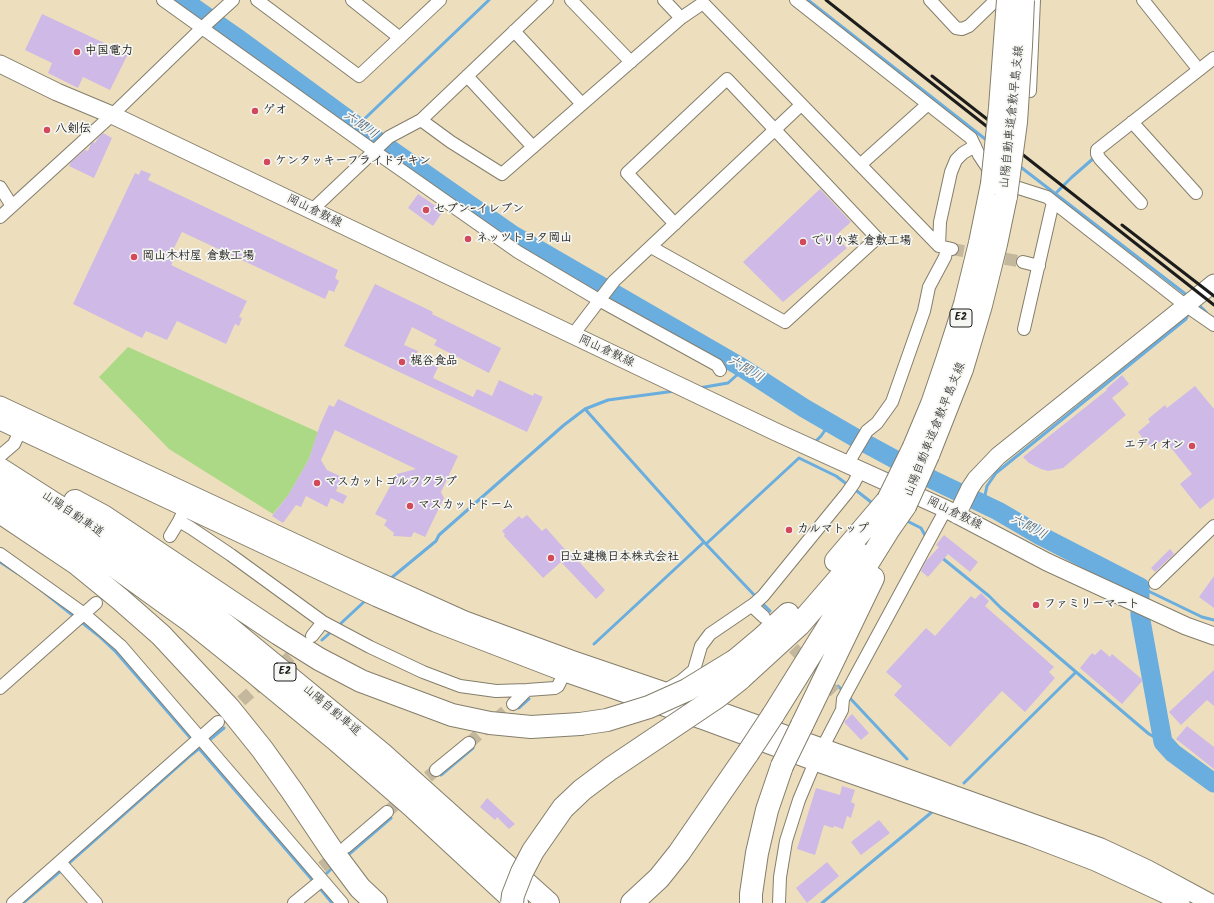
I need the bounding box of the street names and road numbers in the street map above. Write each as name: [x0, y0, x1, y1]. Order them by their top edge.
street label: 山陽自動車道倉敷早島支線: [998, 45, 1028, 189]
street label: 岡山倉敷線: [284, 192, 344, 232]
road number: E2: [950, 309, 972, 327]
street label: 岡山倉敷線: [576, 333, 636, 371]
street label: 山陽自動車道倉敷早島支線: [902, 361, 970, 499]
street label: 山陽自動車道: [38, 489, 106, 541]
street label: 岡山倉敷線: [924, 494, 984, 534]
road number: E2: [274, 663, 296, 681]
street label: 山陽自動車道: [299, 682, 363, 740]

